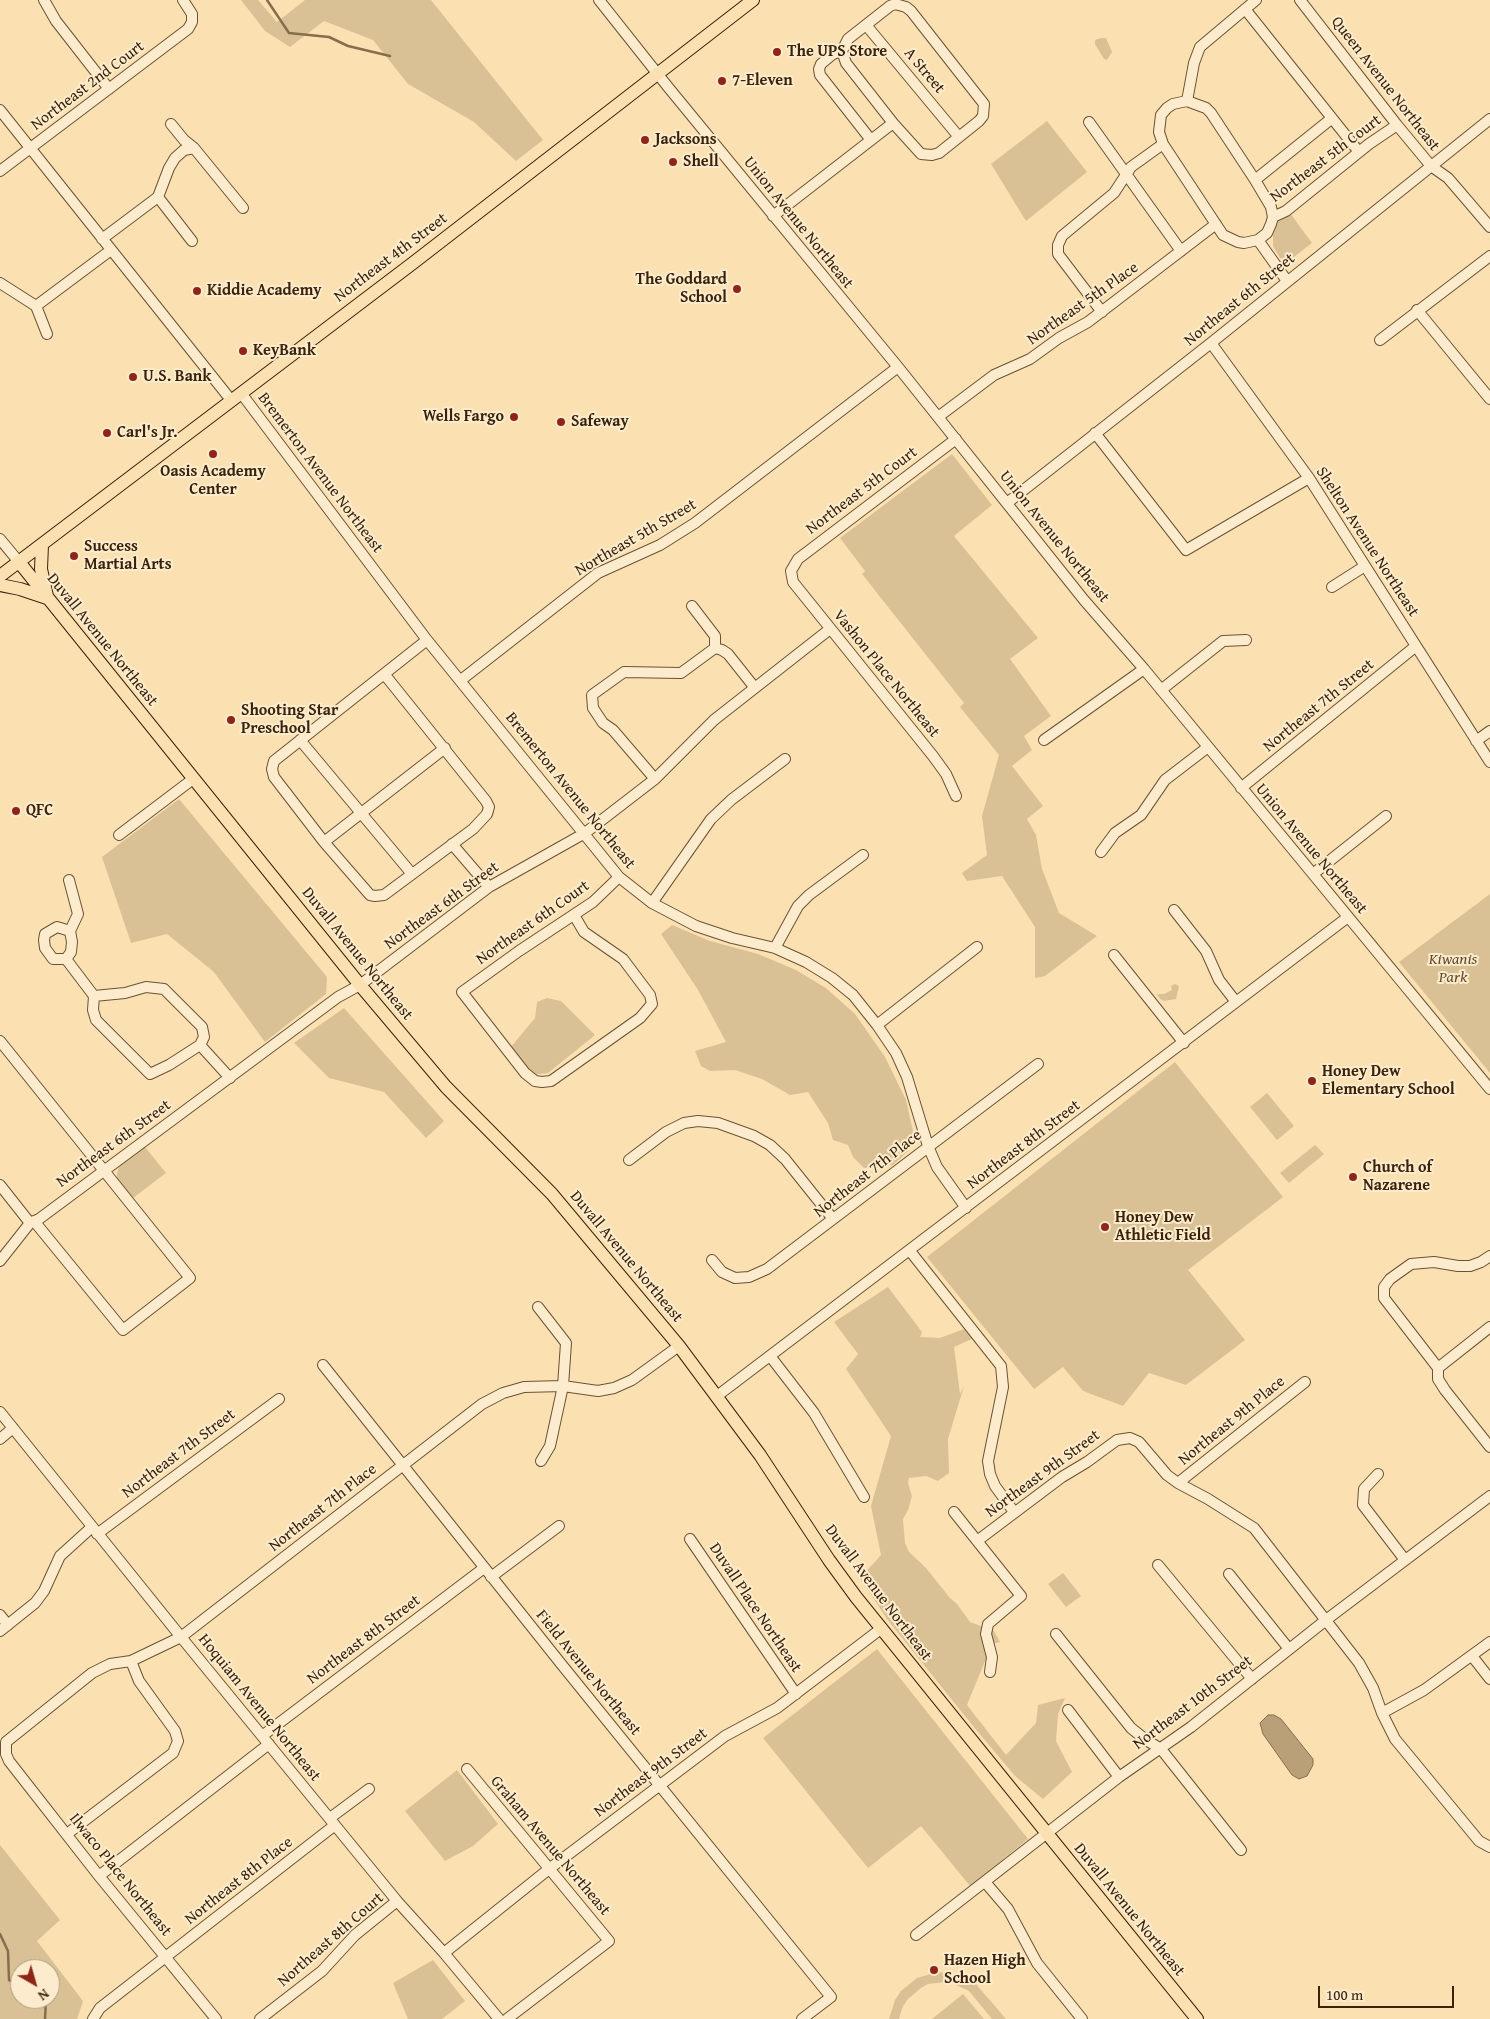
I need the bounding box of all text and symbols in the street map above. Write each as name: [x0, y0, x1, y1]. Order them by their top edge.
street label: Queen Avenue Northeast: [1326, 13, 1444, 155]
street label: Northeast 2nd Court: [28, 37, 148, 135]
place label: The UPS Store: [787, 42, 887, 62]
street label: A Street: [899, 44, 949, 98]
marker: The UPS Store: [771, 46, 783, 58]
place label: 7-Eleven: [732, 71, 793, 91]
marker: 7-Eleven: [716, 75, 728, 87]
street label: Northeast 5th Court: [1267, 111, 1385, 207]
place label: Jacksons: [655, 130, 717, 150]
marker: Jacksons: [639, 134, 651, 146]
place label: Shell: [683, 152, 719, 172]
street label: Union Avenue Northeast: [739, 153, 857, 293]
marker: Shell: [667, 156, 679, 168]
street label: Northeast 4th Street: [331, 209, 451, 307]
street label: Northeast 6th Street: [1181, 249, 1299, 351]
street label: Northeast 5th Place: [1024, 258, 1142, 350]
place label: The Goddard School: [636, 270, 727, 308]
place label: Kiddie Academy: [207, 281, 322, 301]
marker: The Goddard School: [731, 283, 743, 295]
marker: Kiddie Academy: [191, 285, 203, 297]
place label: KeyBank: [253, 341, 316, 361]
marker: KeyBank: [237, 345, 249, 357]
place label: U.S. Bank: [143, 367, 211, 387]
marker: U.S. Bank: [127, 371, 139, 383]
street label: Bremerton Avenue Northeast: [253, 389, 387, 557]
place label: Wells Fargo: [423, 407, 504, 427]
marker: Wells Fargo: [508, 411, 520, 423]
place label: Safeway: [571, 412, 629, 432]
marker: Safeway: [555, 416, 567, 428]
place label: Carl's Jr.: [117, 423, 178, 443]
marker: Carl's Jr.: [101, 427, 113, 439]
street label: Northeast 5th Court: [803, 443, 921, 539]
marker: Oasis Academy Center: [207, 448, 219, 460]
place label: Oasis Academy Center: [160, 462, 266, 500]
street label: Shelton Avenue Northeast: [1311, 464, 1423, 620]
street label: Union Avenue Northeast: [995, 467, 1113, 607]
street label: Northeast 5th Street: [572, 495, 700, 581]
place label: Success Martial Arts: [84, 537, 172, 575]
marker: Success Martial Arts: [68, 550, 80, 562]
street label: Duvall Avenue Northeast: [42, 570, 162, 710]
street label: Vashon Place Northeast: [829, 606, 943, 742]
street label: Northeast 7th Street: [1260, 655, 1378, 757]
place label: Shooting Star Preschool: [241, 701, 338, 739]
street label: Bremerton Avenue Northeast: [501, 709, 639, 873]
marker: Shooting Star Preschool: [225, 714, 237, 726]
street label: Union Avenue Northeast: [1251, 780, 1371, 918]
place label: QFC: [26, 801, 53, 821]
marker: QFC: [10, 805, 22, 817]
street label: Northeast 6th Street: [381, 858, 503, 954]
street label: Northeast 6th Court: [473, 877, 593, 969]
street label: Duvall Avenue Northeast: [297, 884, 417, 1024]
park label: Kiwanis Park: [1429, 950, 1477, 988]
place label: Honey Dew Elementary School: [1322, 1062, 1455, 1100]
marker: Honey Dew Elementary School: [1306, 1075, 1318, 1087]
street label: Northeast 6th Street: [53, 1096, 175, 1192]
street label: Northeast 8th Street: [964, 1096, 1084, 1194]
street label: Northeast 7th Place: [810, 1126, 926, 1222]
place label: Church of Nazarene: [1363, 1158, 1432, 1196]
marker: Church of Nazarene: [1347, 1171, 1359, 1183]
street label: Duvall Avenue Northeast: [565, 1187, 687, 1327]
place label: Honey Dew Athletic Field: [1115, 1208, 1211, 1246]
marker: Honey Dew Athletic Field: [1099, 1221, 1111, 1233]
street label: Northeast 9th Place: [1175, 1372, 1289, 1470]
street label: Northeast 7th Street: [119, 1405, 239, 1503]
street label: Northeast 9th Street: [982, 1426, 1104, 1522]
street label: Northeast 7th Place: [265, 1460, 381, 1556]
street label: Duvall Avenue Northeast: [820, 1521, 936, 1665]
street label: Duvall Place Northeast: [705, 1540, 805, 1676]
street label: Northeast 8th Street: [304, 1591, 424, 1689]
street label: Field Avenue Northeast: [531, 1606, 645, 1740]
street label: Hoquiam Avenue Northeast: [194, 1630, 324, 1786]
street label: Northeast 10th Street: [1130, 1652, 1256, 1754]
street label: Northeast 9th Street: [591, 1724, 711, 1822]
street label: Graham Avenue Northeast: [486, 1772, 614, 1920]
street label: Ilwaco Place Northeast: [65, 1810, 175, 1940]
street label: Northeast 8th Place: [181, 1833, 297, 1929]
street label: Duvall Avenue Northeast: [1069, 1840, 1189, 1980]
street label: Northeast 8th Court: [274, 1889, 388, 1991]
place label: Hazen High School: [944, 1951, 1026, 1989]
north arrow: [10, 1959, 60, 2009]
marker: Hazen High School: [928, 1964, 940, 1976]
scale bar: [1320, 1976, 1456, 2008]
text: N: [34, 1984, 53, 2006]
text: 100 m: [1326, 1984, 1363, 2005]

